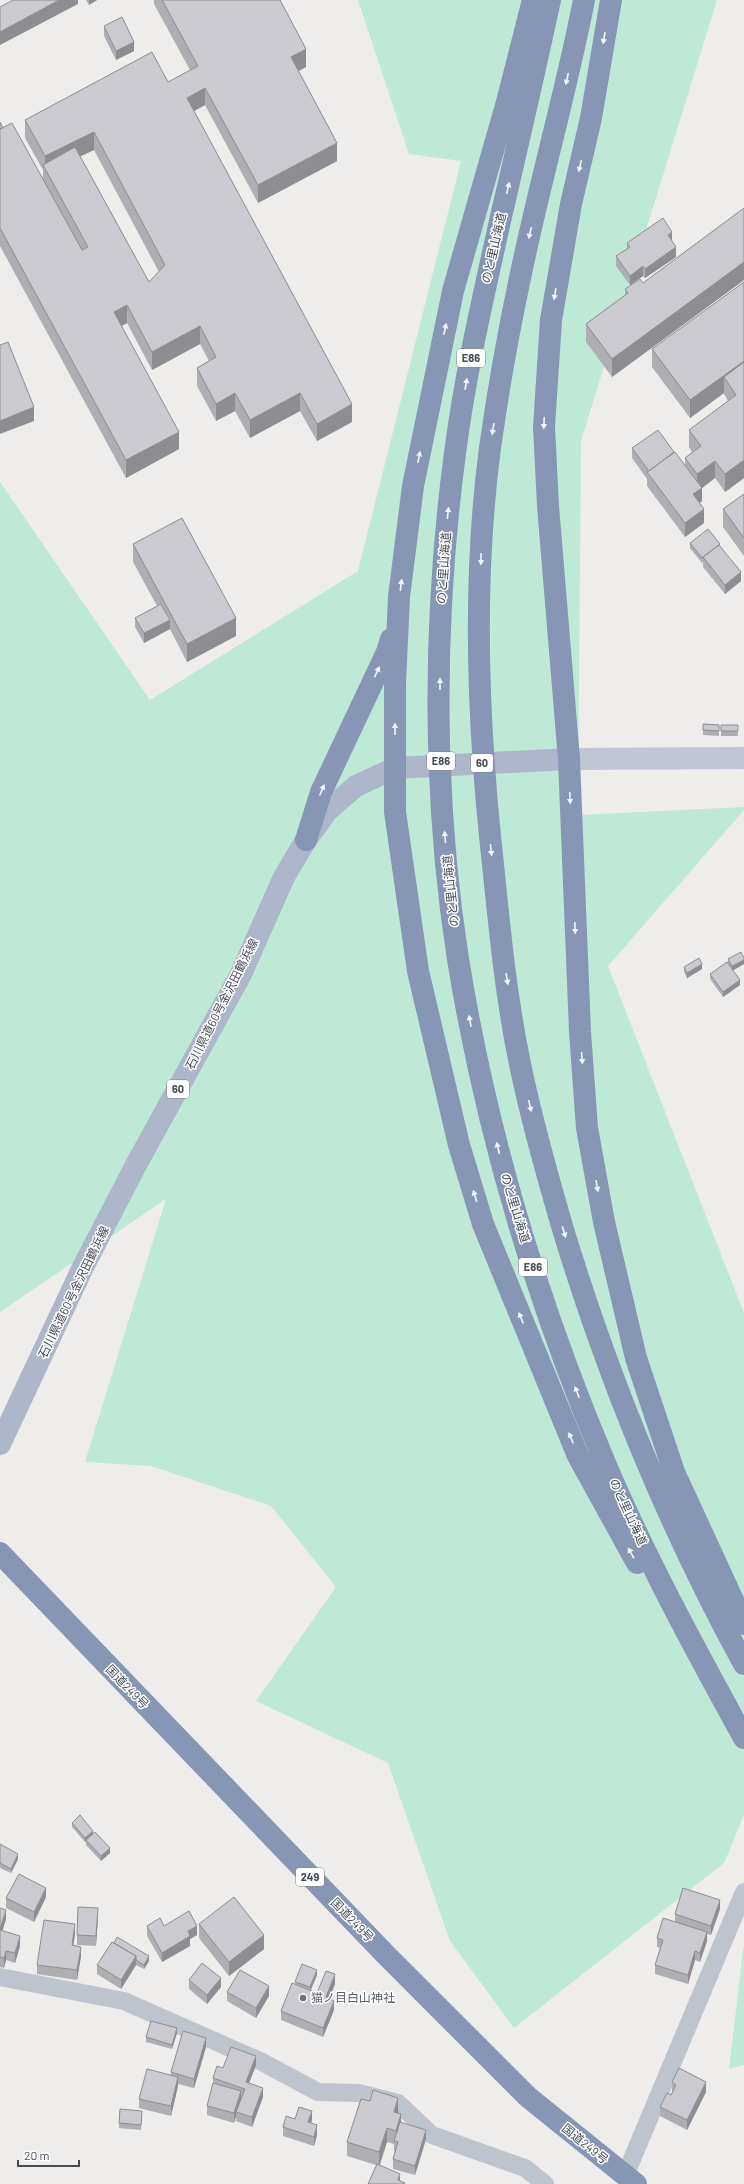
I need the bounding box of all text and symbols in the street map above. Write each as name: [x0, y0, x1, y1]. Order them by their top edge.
one-way arrow: [601, 32, 607, 45]
one-way arrow: [563, 73, 569, 85]
one-way arrow: [576, 160, 582, 172]
one-way arrow: [505, 182, 511, 195]
street label: のと里山海道: [478, 211, 508, 284]
one-way arrow: [527, 227, 533, 239]
one-way arrow: [552, 288, 558, 300]
one-way arrow: [442, 323, 448, 335]
road number: E86: [457, 349, 485, 367]
one-way arrow: [463, 378, 469, 390]
one-way arrow: [541, 417, 548, 429]
one-way arrow: [490, 423, 496, 435]
one-way arrow: [416, 450, 422, 463]
one-way arrow: [445, 507, 452, 519]
street label: のと里山海道: [434, 532, 452, 604]
one-way arrow: [478, 553, 485, 565]
one-way arrow: [398, 579, 404, 591]
one-way arrow: [374, 666, 381, 678]
one-way arrow: [437, 677, 443, 690]
one-way arrow: [392, 722, 398, 735]
road number: E86: [427, 752, 455, 770]
road number: 60: [471, 754, 493, 772]
one-way arrow: [319, 784, 325, 795]
one-way arrow: [567, 792, 573, 805]
one-way arrow: [442, 831, 449, 843]
one-way arrow: [488, 844, 495, 856]
street label: のと里山海道: [439, 855, 461, 928]
one-way arrow: [572, 922, 579, 934]
street label: 石川県道60号金沢田鶴浜線: [182, 936, 260, 1071]
one-way arrow: [504, 973, 510, 985]
one-way arrow: [467, 1015, 473, 1027]
one-way arrow: [578, 1051, 585, 1064]
road number: 60: [167, 1080, 189, 1098]
one-way arrow: [528, 1100, 534, 1113]
one-way arrow: [495, 1142, 501, 1154]
street label: のと里山海道: [499, 1171, 533, 1244]
one-way arrow: [595, 1180, 601, 1193]
one-way arrow: [472, 1190, 478, 1202]
street label: 石川県道60号金沢田鶴浜線: [35, 1223, 111, 1360]
one-way arrow: [561, 1226, 567, 1238]
road number: E86: [519, 1258, 547, 1276]
one-way arrow: [518, 1312, 524, 1323]
one-way arrow: [574, 1385, 580, 1397]
one-way arrow: [568, 1432, 574, 1443]
street label: のと里山海道: [607, 1476, 650, 1547]
one-way arrow: [628, 1547, 635, 1559]
street label: 国道249号: [103, 1662, 152, 1711]
road number: 249: [296, 1868, 324, 1886]
street label: 国道249号: [328, 1895, 377, 1944]
place label: 猫ノ目白山神社: [311, 1990, 395, 2004]
marker: 猫ノ目白山神社: [298, 1993, 308, 2003]
street label: 国道249号: [560, 2120, 612, 2166]
scale bar: [18, 2142, 79, 2168]
text: 20 m: [24, 2148, 50, 2162]

